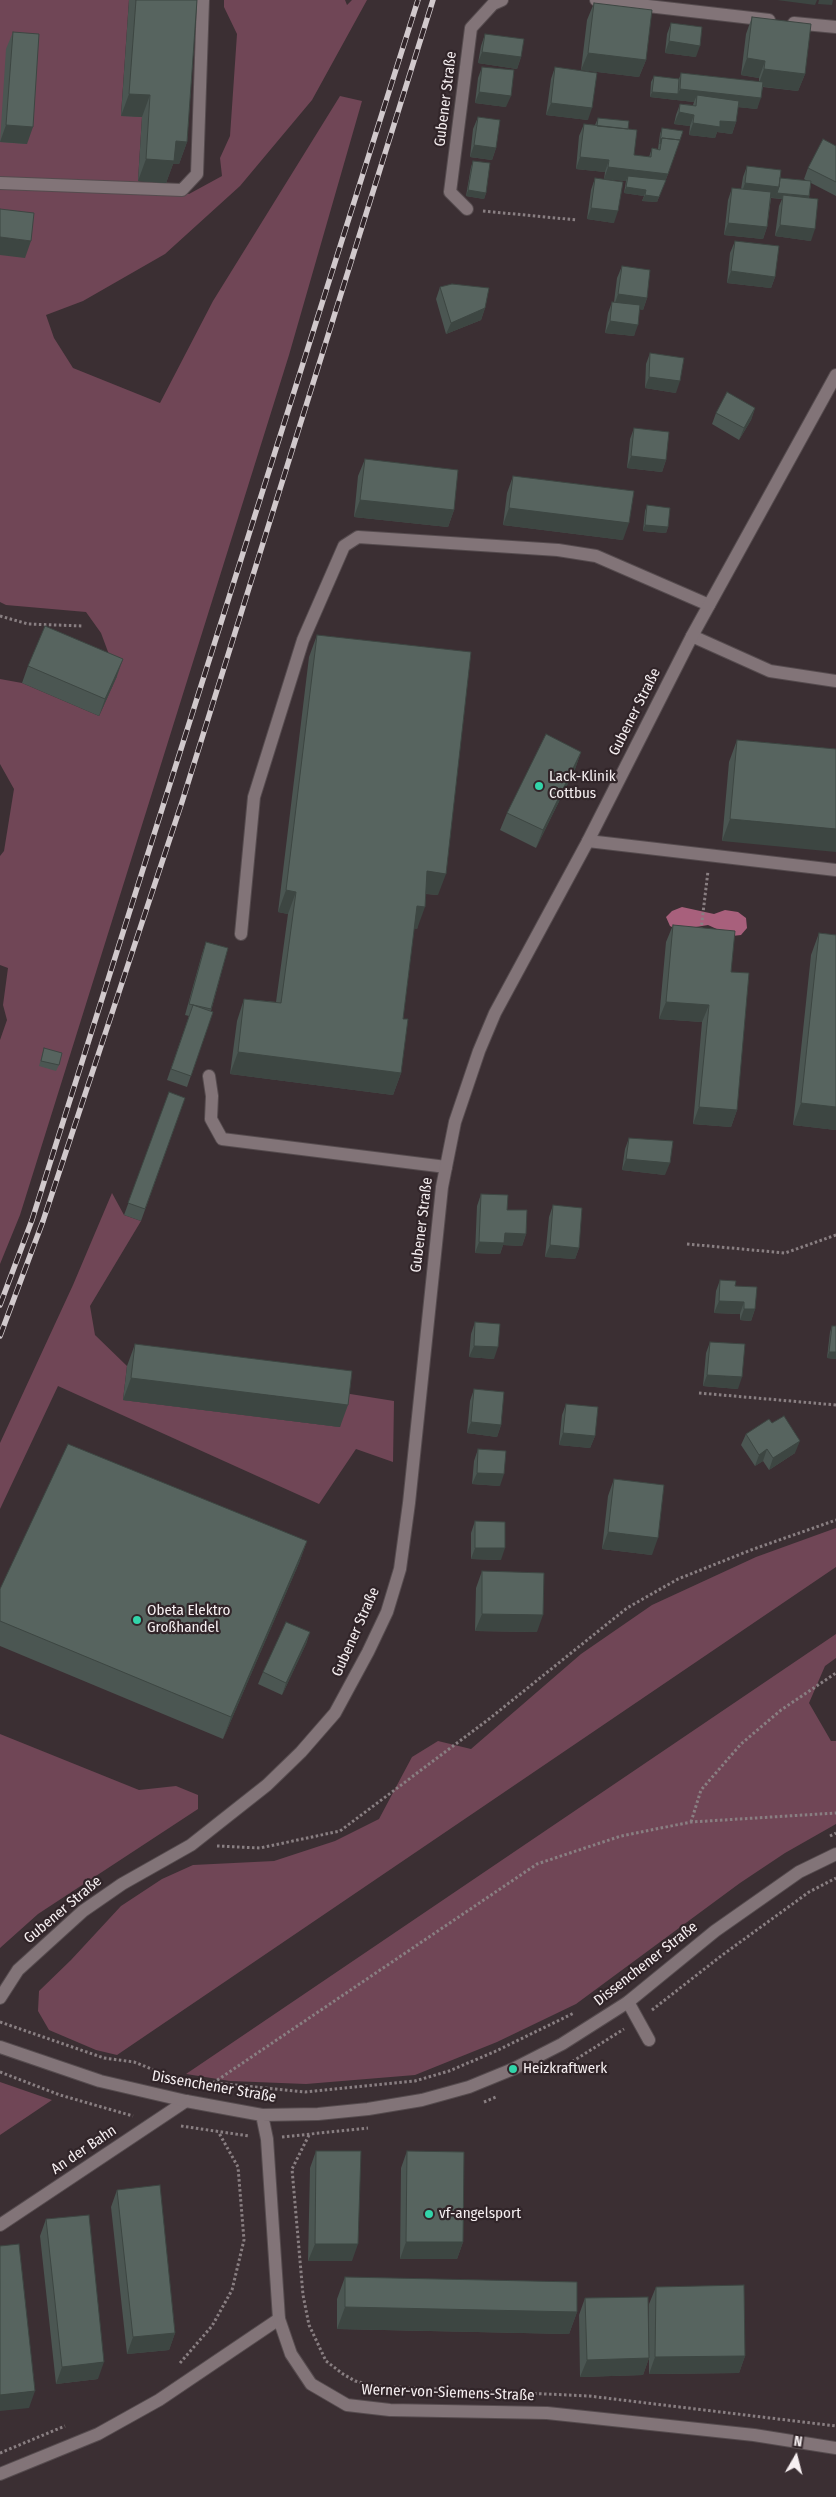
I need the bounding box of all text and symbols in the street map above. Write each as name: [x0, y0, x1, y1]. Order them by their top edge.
street label: Gubener Straße: [431, 50, 461, 148]
street label: Gubener Straße: [605, 665, 665, 759]
place label: Lack-Klinik Cottbus: [549, 768, 616, 803]
marker: Lack-Klinik Cottbus: [533, 780, 545, 792]
street label: Gubener Straße: [407, 1176, 437, 1274]
street label: Gubener Straße: [328, 1585, 384, 1679]
place label: Obeta Elektro Großhandel: [147, 1602, 230, 1637]
marker: Obeta Elektro Großhandel: [131, 1614, 143, 1626]
street label: Gubener Straße: [21, 1872, 105, 1948]
street label: Dissenchener Straße: [591, 1918, 701, 2010]
place label: Heizkraftwerk: [523, 2060, 607, 2078]
marker: Heizkraftwerk: [507, 2063, 519, 2075]
street label: Dissenchener Straße: [150, 2067, 278, 2107]
street label: An der Bahn: [48, 2122, 120, 2178]
place label: vf-angelsport: [439, 2205, 521, 2223]
marker: vf-angelsport: [423, 2208, 435, 2220]
street label: Werner-von-Siemens-Straße: [361, 2381, 535, 2405]
north arrow: [771, 2432, 821, 2482]
text: N: [793, 2433, 803, 2451]

